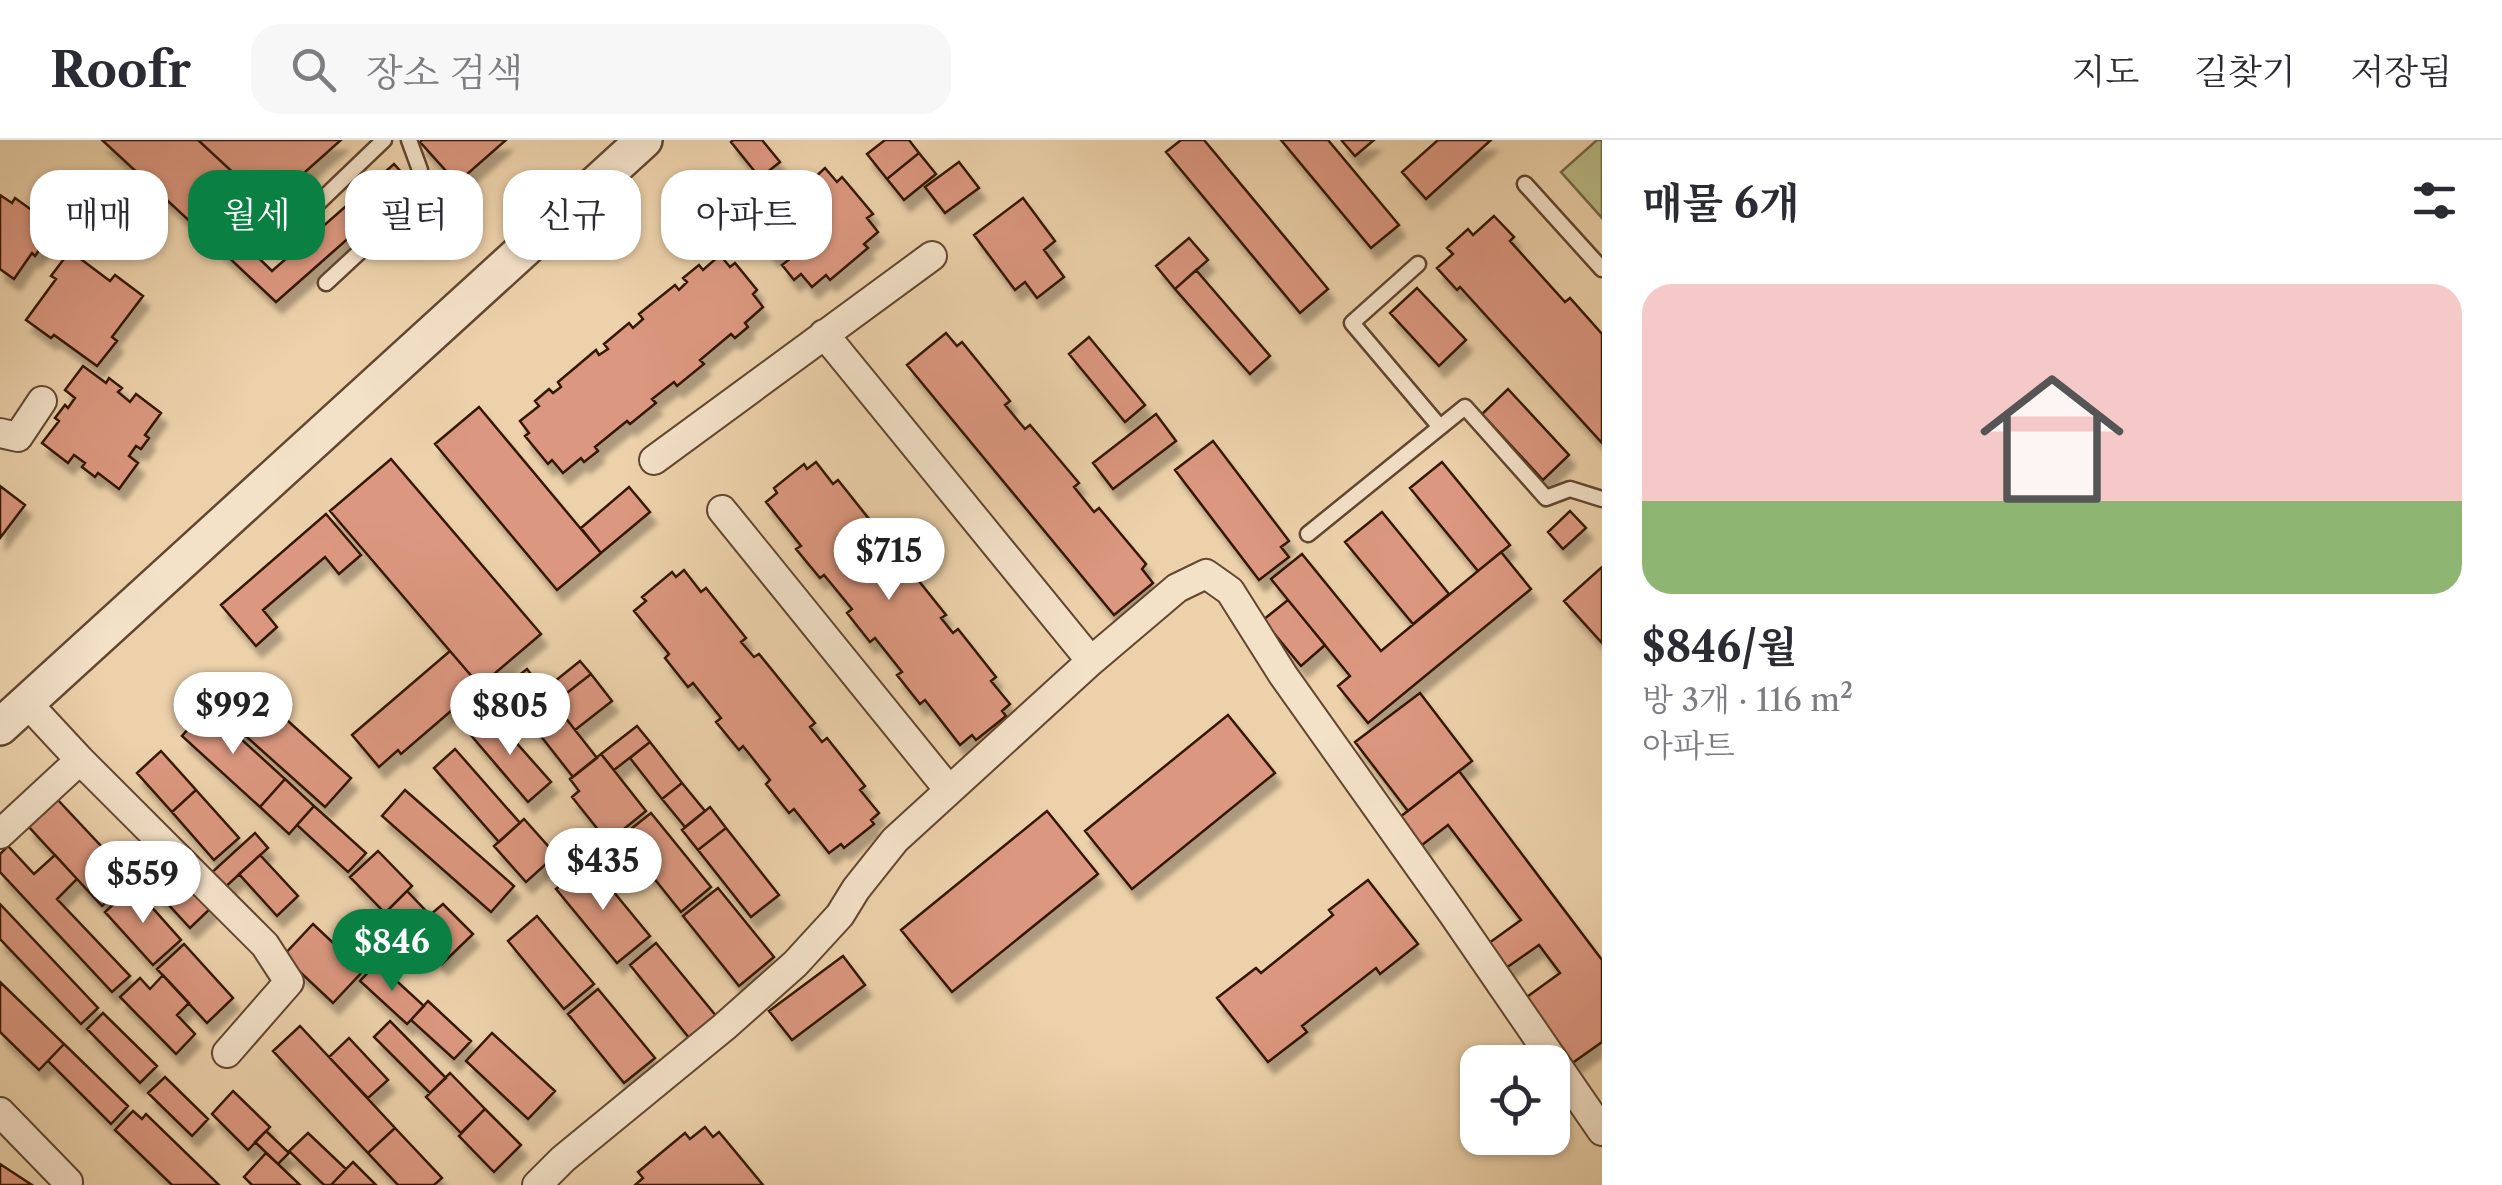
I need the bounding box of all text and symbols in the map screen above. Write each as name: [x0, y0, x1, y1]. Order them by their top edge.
search box: [251, 24, 951, 114]
text: Roofr: [50, 40, 191, 99]
icon: search: [286, 42, 341, 97]
text: 장소 검색: [366, 49, 523, 96]
text: 지도: [2072, 50, 2139, 93]
text: 길찾기: [2194, 50, 2296, 93]
text: 저장됨: [2351, 50, 2452, 93]
chip: 매매: [30, 170, 168, 260]
chip: 월세: [188, 170, 325, 260]
chip: 필터: [345, 170, 483, 260]
chip: 신규: [503, 170, 641, 260]
chip: 아파트: [661, 170, 832, 260]
icon: filters: [2407, 173, 2462, 228]
text: 매물 6개: [1642, 177, 1799, 229]
icon: home: [1962, 349, 2142, 529]
pin: $715: [830, 518, 948, 603]
text: $715: [856, 531, 922, 570]
text: $846/월: [1642, 621, 1798, 673]
pin: $992: [174, 672, 292, 757]
pin: $805: [451, 673, 569, 758]
text: 방 3개 · 116 m²: [1642, 680, 1853, 719]
text: $992: [196, 685, 270, 724]
text: $805: [472, 686, 548, 725]
text: 아파트: [1642, 726, 1735, 765]
pin: $435: [544, 828, 662, 913]
pin: $559: [84, 841, 202, 926]
text: $435: [567, 841, 639, 880]
text: $559: [107, 854, 179, 893]
pin: $846: [333, 909, 451, 994]
text: $846: [354, 922, 430, 961]
map controls: [1460, 1045, 1570, 1155]
button: locate: [1460, 1045, 1570, 1155]

